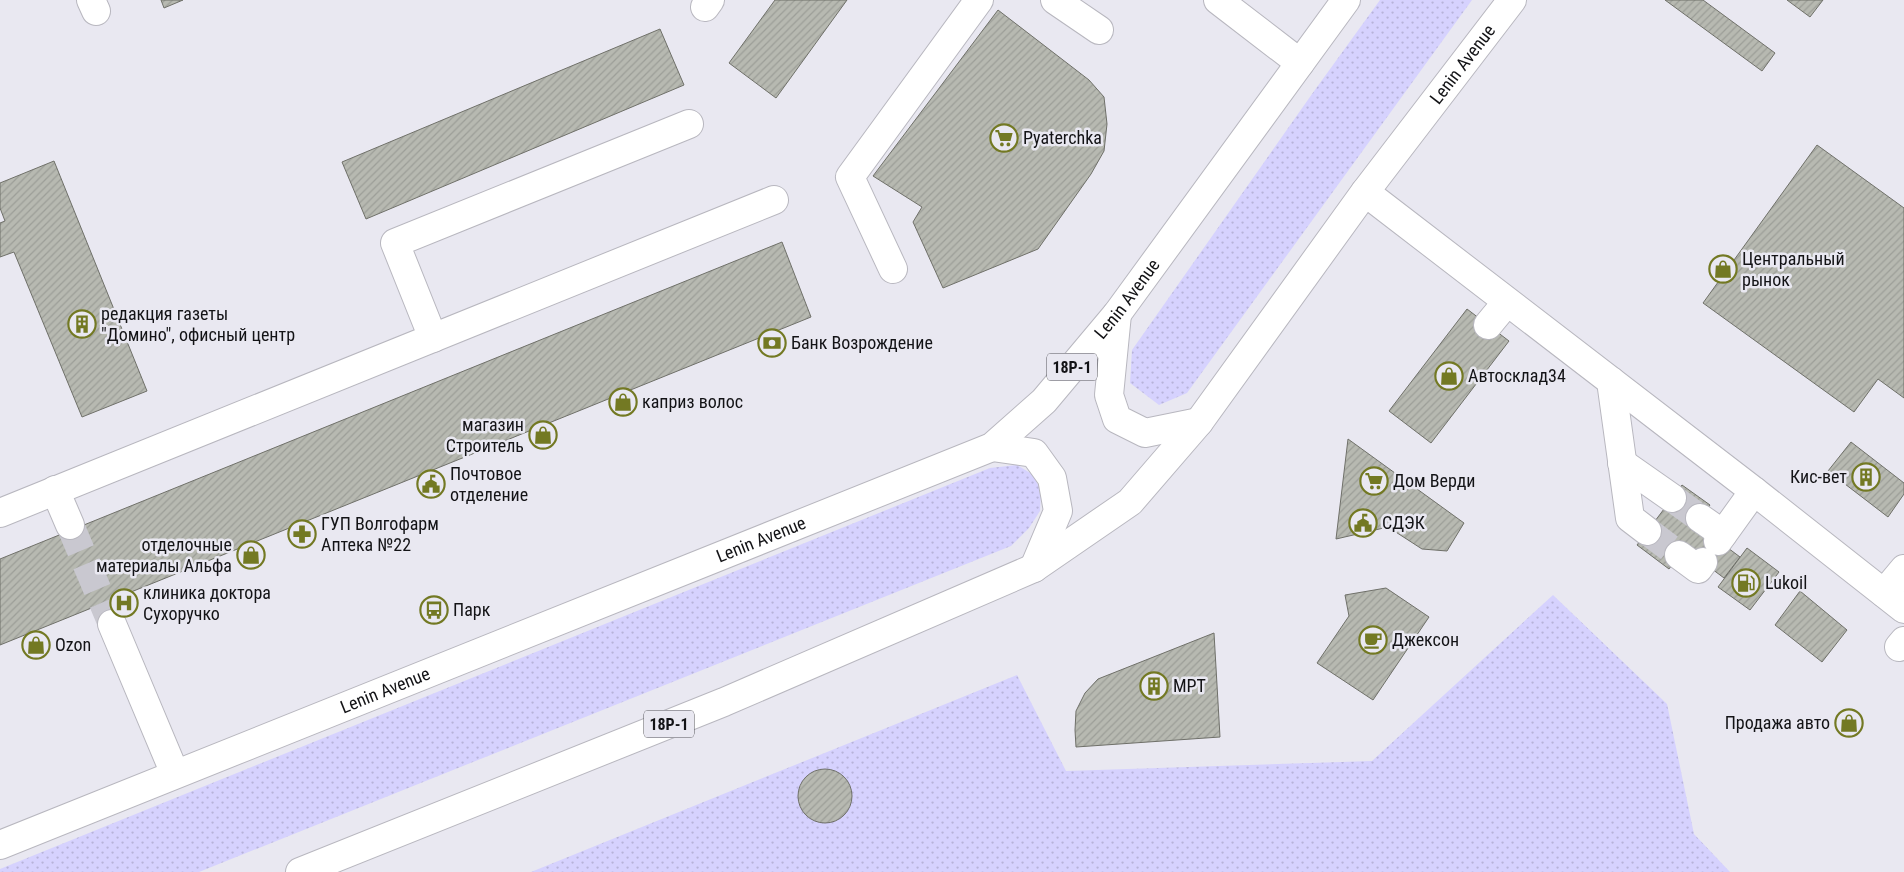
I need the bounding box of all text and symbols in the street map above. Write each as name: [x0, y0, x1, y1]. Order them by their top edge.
street label: Lenin Avenue: [1425, 20, 1499, 108]
supermarket icon: Pyaterchka: [989, 123, 1019, 153]
place label: Pyaterchka: [1023, 127, 1102, 148]
place label: Центральный рынок: [1742, 248, 1845, 290]
shop icon: Центральный рынок: [1708, 254, 1738, 284]
street label: Lenin Avenue: [1090, 255, 1164, 343]
place label: редакция газеты "Домино", офисный центр: [101, 303, 295, 345]
building icon: редакция газеты "Домино", офисный центр: [67, 309, 97, 339]
bank icon: Банк Возрождение: [757, 328, 787, 358]
place label: Банк Возрождение: [791, 332, 933, 353]
road number: 18Р-1: [1047, 354, 1097, 381]
shop icon: Автосклад34: [1434, 361, 1464, 391]
place label: Автосклад34: [1468, 365, 1566, 386]
shop icon: каприз волос: [608, 387, 638, 417]
place label: каприз волос: [642, 391, 743, 412]
place label: магазин Строитель: [446, 414, 524, 456]
shop icon: магазин Строитель: [528, 420, 558, 450]
building icon: Кис-вет: [1851, 462, 1881, 492]
place label: Почтовое отделение: [450, 463, 528, 505]
supermarket icon: Дом Верди: [1359, 466, 1389, 496]
place label: Кис-вет: [1790, 466, 1847, 487]
public building icon: Почтовое отделение: [416, 469, 446, 499]
place label: Дом Верди: [1393, 470, 1475, 491]
public building icon: СДЭК: [1348, 508, 1378, 538]
street label: Lenin Avenue: [713, 512, 809, 567]
place label: СДЭК: [1382, 512, 1425, 533]
place label: ГУП Волгофарм Аптека №22: [321, 513, 439, 555]
pharmacy icon: ГУП Волгофарм Аптека №22: [287, 519, 317, 549]
place label: отделочные материалы Альфа: [96, 534, 232, 576]
shop icon: отделочные материалы Альфа: [236, 540, 266, 570]
fuel station icon: Lukoil: [1731, 568, 1761, 598]
place label: Lukoil: [1765, 572, 1807, 593]
place label: клиника доктора Сухоручко: [143, 582, 271, 624]
hospital icon: клиника доктора Сухоручко: [109, 588, 139, 618]
bus stop icon: Парк: [419, 595, 449, 625]
place label: Парк: [453, 599, 491, 620]
cafe icon: Джексон: [1358, 625, 1388, 655]
place label: Джексон: [1392, 629, 1459, 650]
shop icon: Ozon: [21, 630, 51, 660]
place label: Ozon: [55, 634, 91, 655]
street label: Lenin Avenue: [337, 663, 433, 717]
building icon: МРТ: [1139, 671, 1169, 701]
place label: МРТ: [1173, 675, 1206, 696]
shop icon: Продажа авто: [1834, 708, 1864, 738]
road number: 18Р-1: [644, 711, 694, 738]
place label: Продажа авто: [1725, 712, 1830, 733]

